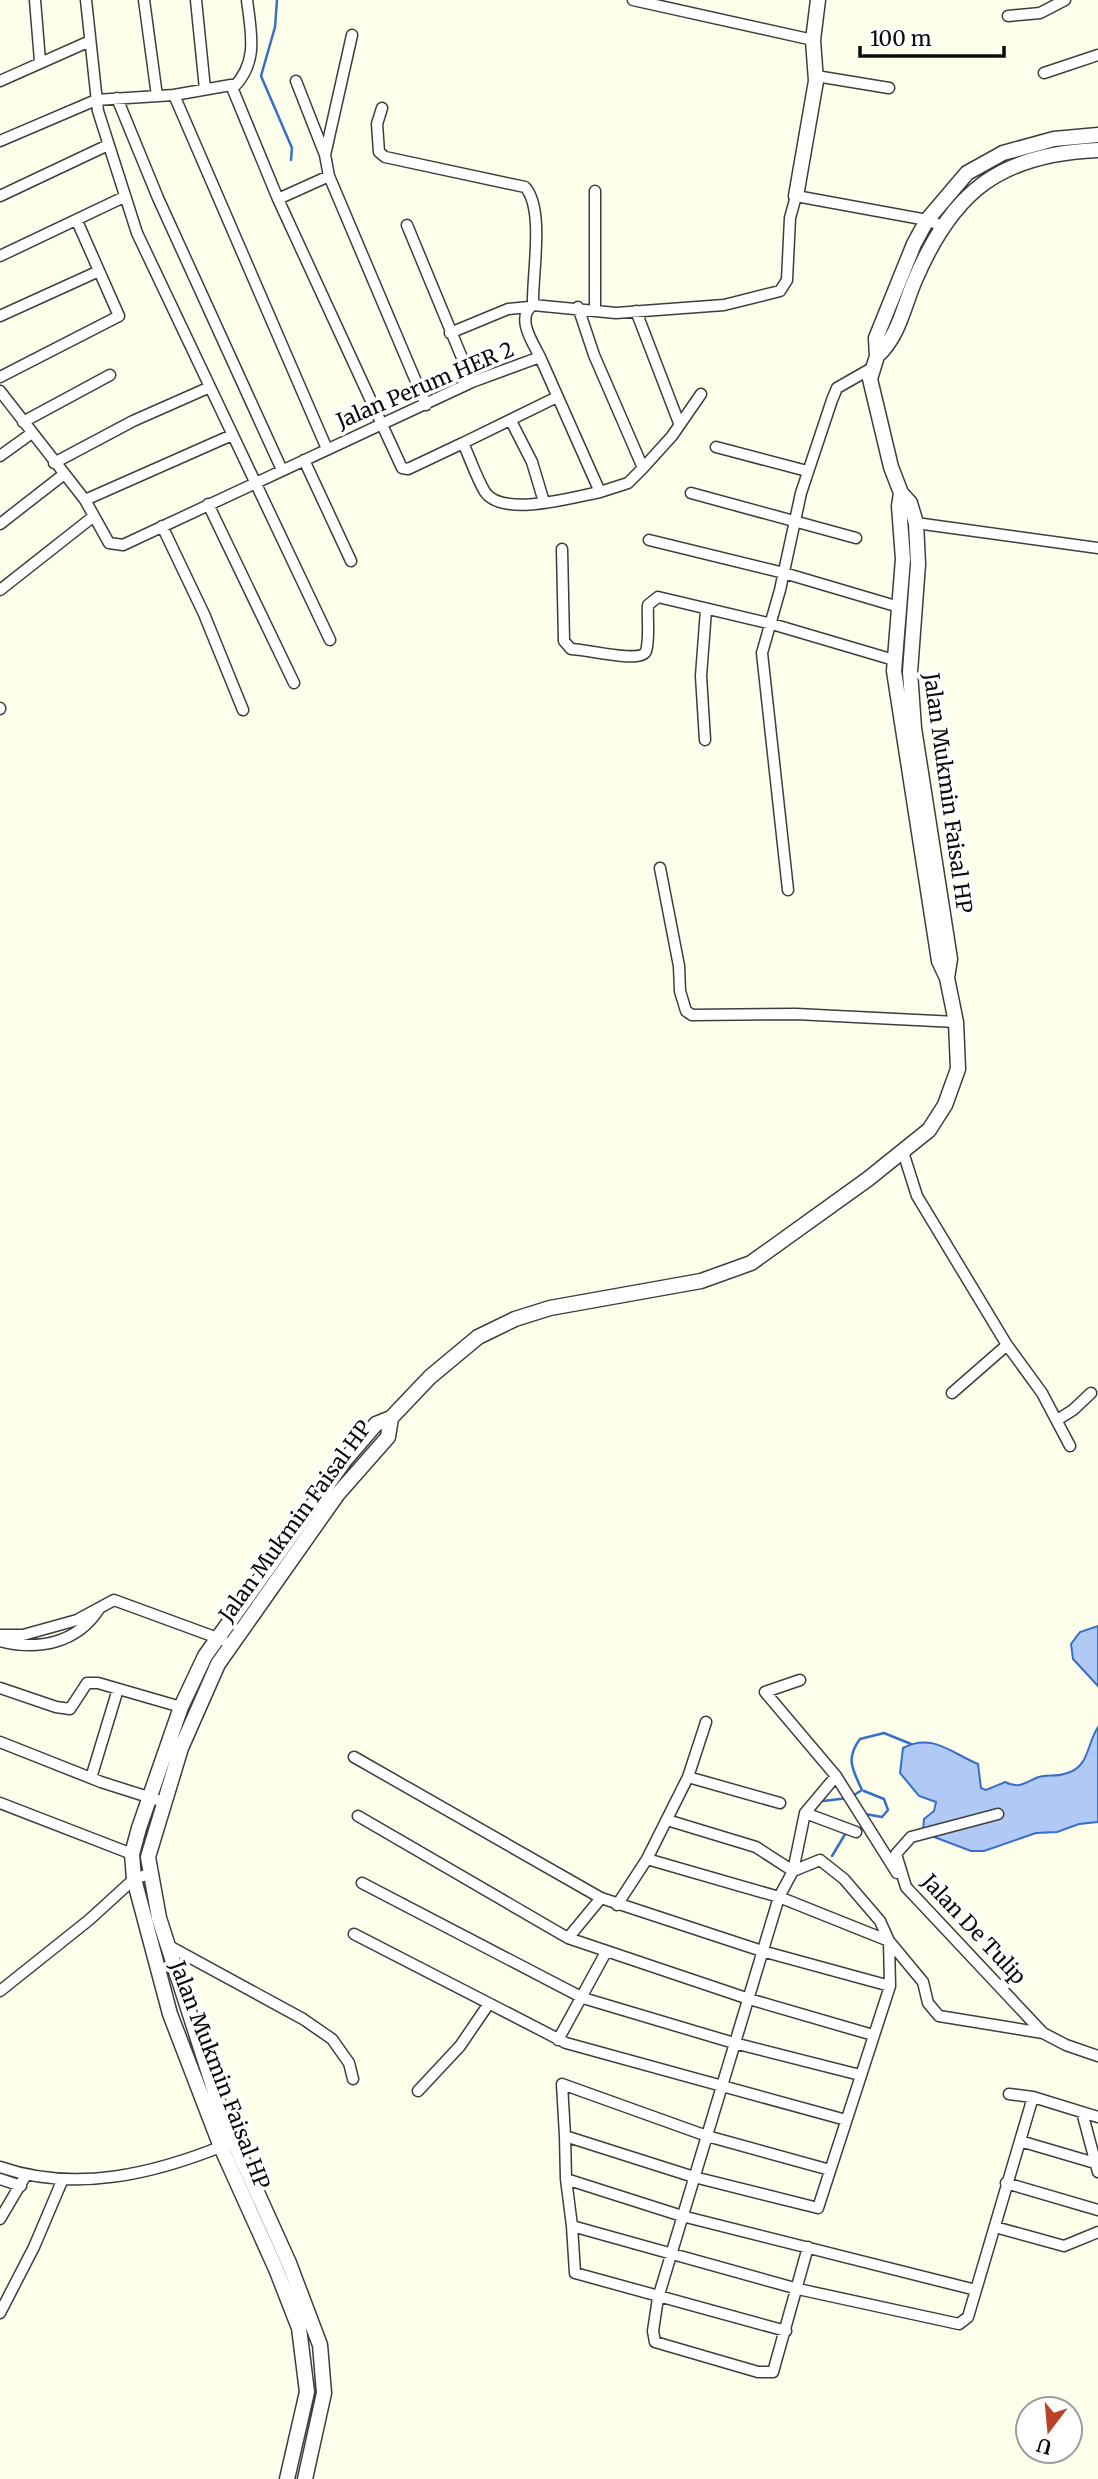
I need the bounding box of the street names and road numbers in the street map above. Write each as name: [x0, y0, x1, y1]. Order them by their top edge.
street label: Jalan Perum HER 2: [331, 335, 518, 435]
street label: Jalan Mukmin Faisal HP: [918, 670, 978, 915]
street label: Jalan Mukmin Faisal HP: [212, 1415, 377, 1628]
street label: Jalan De Tulip: [915, 1867, 1032, 1990]
street label: Jalan Mukmin Faisal HP: [164, 1956, 276, 2193]

